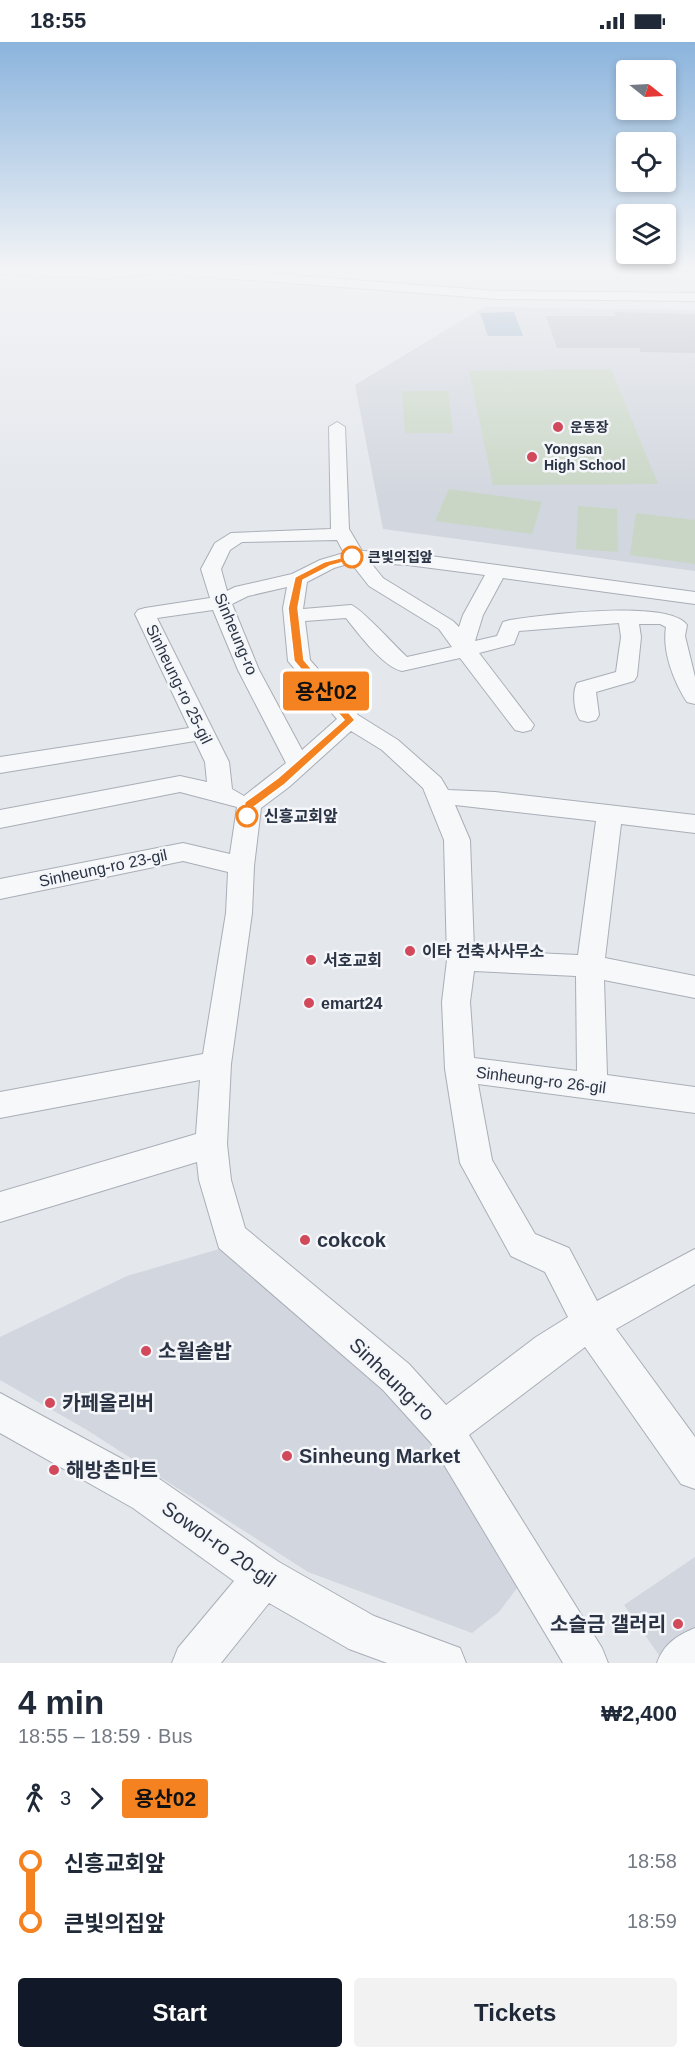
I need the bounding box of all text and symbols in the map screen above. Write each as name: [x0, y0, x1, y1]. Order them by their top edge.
text: 18:55: [30, 8, 86, 33]
north arrow: [616, 60, 676, 120]
map controls: [616, 60, 676, 264]
button: locate: [616, 132, 676, 192]
button: layers: [616, 204, 676, 264]
place label: 운동장: [570, 419, 609, 435]
marker: 운동장: [551, 420, 565, 434]
place label: Yongsan High School: [544, 441, 626, 473]
marker: Yongsan High School: [525, 450, 539, 464]
marker: 큰빛의집앞: [341, 546, 363, 568]
place label: 큰빛의집앞: [368, 549, 433, 565]
street label: Sinheung-ro: [211, 591, 261, 678]
street label: Sinheung-ro 25-gil: [143, 622, 215, 746]
line badge: 용산02: [284, 672, 368, 710]
text: 용산02: [295, 680, 357, 703]
marker: 신흥교회앞: [236, 805, 258, 827]
place label: 신흥교회앞: [264, 808, 338, 825]
street label: Sinheung-ro 23-gil: [37, 846, 169, 890]
place label: 이타 건축사사무소: [422, 943, 544, 960]
marker: 이타 건축사사무소: [403, 944, 417, 958]
place label: 서호교회: [323, 952, 382, 969]
marker: 서호교회: [304, 953, 318, 967]
place label: emart24: [321, 995, 382, 1012]
marker: emart24: [302, 996, 316, 1010]
street label: Sinheung-ro 26-gil: [475, 1064, 607, 1096]
place label: cokcok: [317, 1229, 387, 1251]
marker: cokcok: [298, 1233, 312, 1247]
street label: Sinheung-ro: [345, 1333, 439, 1425]
place label: 소월솥밥: [158, 1340, 232, 1362]
marker: 소월솥밥: [139, 1344, 153, 1358]
place label: 카페올리버: [62, 1392, 154, 1414]
marker: 카페올리버: [43, 1396, 57, 1410]
place label: Sinheung Market: [299, 1445, 460, 1467]
marker: Sinheung Market: [280, 1449, 294, 1463]
place label: 해방촌마트: [66, 1459, 158, 1481]
marker: 해방촌마트: [47, 1463, 61, 1477]
street label: Sowol-ro 20-gil: [158, 1497, 280, 1591]
place label: 소슬금 갤러리: [550, 1613, 666, 1635]
marker: 소슬금 갤러리: [671, 1617, 685, 1631]
text: 4 min: [18, 1684, 104, 1721]
text: ₩2,400: [601, 1701, 677, 1726]
text: 18:55 – 18:59 · Bus: [18, 1725, 193, 1747]
icon: walk: [18, 1782, 51, 1815]
icon: forward: [80, 1782, 113, 1815]
text: 3: [60, 1787, 71, 1809]
text: 용산02: [134, 1787, 196, 1810]
text: 18:58: [627, 1850, 677, 1872]
text: 신흥교회앞: [64, 1851, 165, 1876]
text: 18:59: [627, 1910, 677, 1932]
text: 큰빛의집앞: [64, 1911, 165, 1936]
button: Start: [18, 1978, 342, 2047]
button: Tickets: [354, 1978, 677, 2047]

